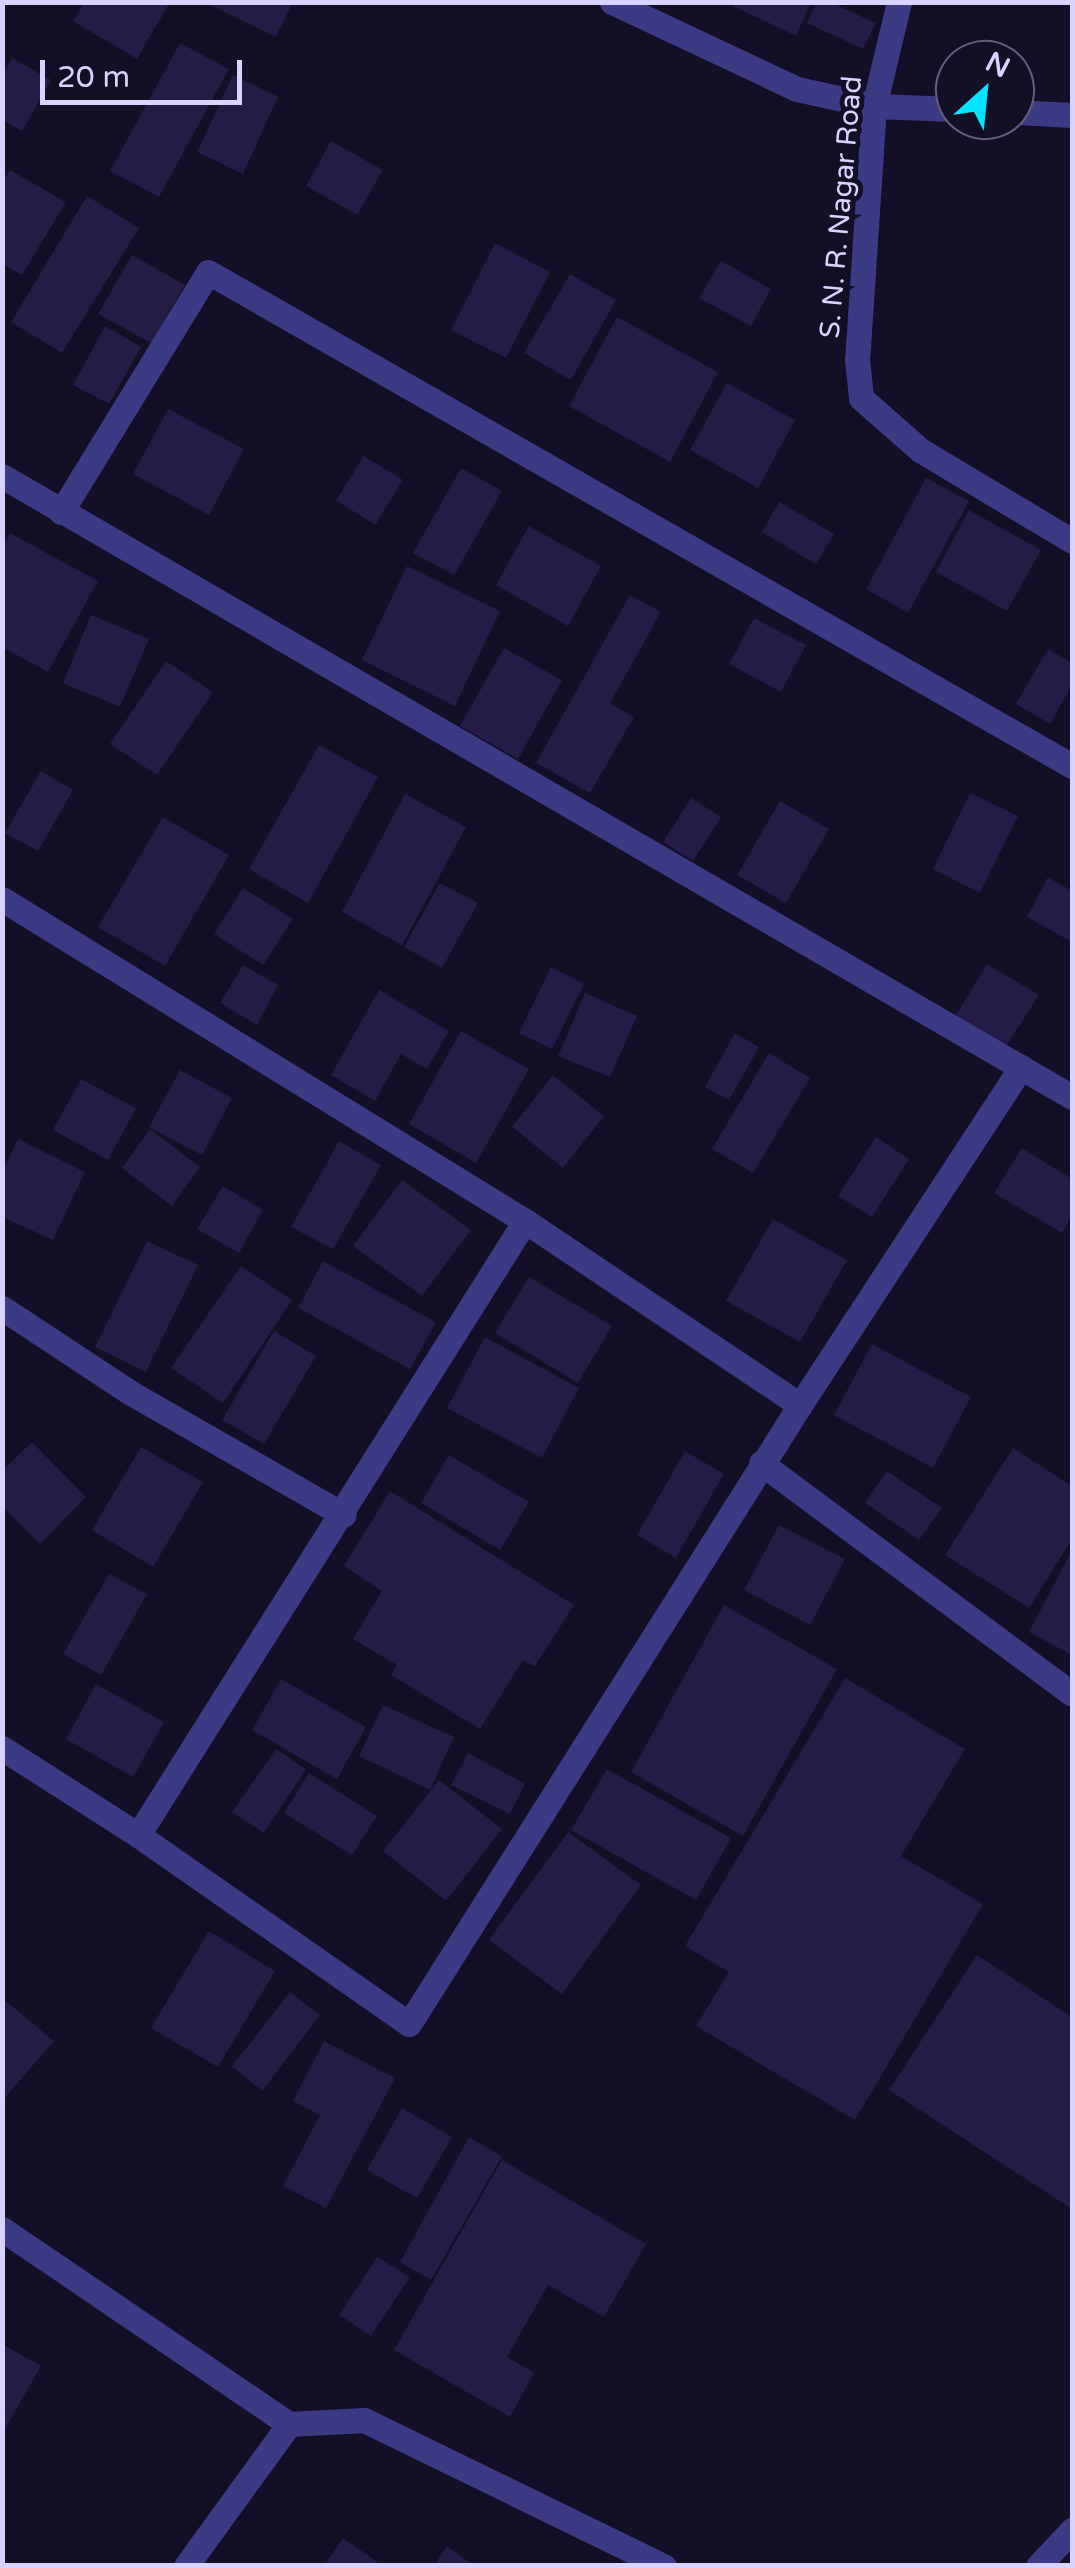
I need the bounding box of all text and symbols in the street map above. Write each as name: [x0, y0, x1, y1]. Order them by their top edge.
scale bar: [45, 40, 248, 102]
north arrow: [935, 40, 1035, 140]
text: N: [980, 45, 1015, 85]
text: 20 m: [57, 59, 130, 96]
street label: S. N. R. Nagar Road: [813, 74, 869, 340]

